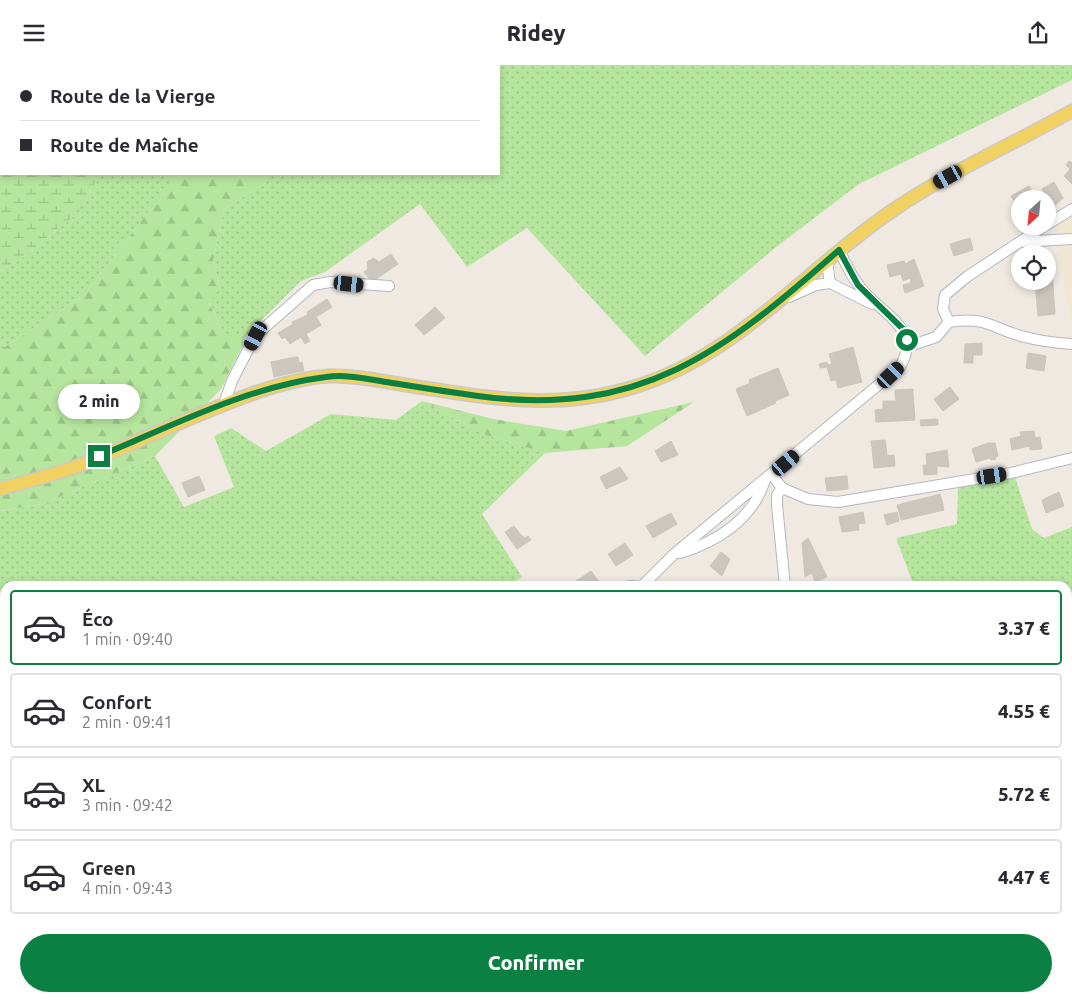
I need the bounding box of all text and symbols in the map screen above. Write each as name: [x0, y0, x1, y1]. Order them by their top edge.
icon: menu: [20, 19, 48, 47]
icon: share: [1024, 19, 1052, 47]
text: Ridey: [506, 20, 566, 45]
text: Route de la Vierge: [50, 85, 216, 107]
text: Route de Maîche: [50, 134, 199, 156]
car: [931, 163, 964, 191]
north arrow: [1011, 190, 1056, 235]
map controls: [1011, 190, 1056, 290]
button: locate: [1011, 245, 1056, 290]
car: [333, 275, 364, 293]
car: [242, 319, 269, 353]
route start: [896, 329, 918, 351]
car: [874, 359, 907, 391]
callout: 2 min: [58, 383, 140, 419]
text: 2 min: [79, 392, 119, 410]
route end: [88, 445, 110, 467]
car: [769, 448, 802, 478]
car: [976, 466, 1007, 486]
icon: car: [22, 605, 67, 650]
text: Éco: [82, 608, 114, 630]
text: 3.37 €: [998, 617, 1050, 639]
text: 1 min · 09:40: [82, 630, 173, 648]
icon: car: [22, 688, 67, 733]
text: Confort: [82, 691, 152, 713]
text: 4.55 €: [998, 700, 1050, 722]
text: 2 min · 09:41: [82, 713, 173, 731]
icon: car: [22, 771, 67, 816]
text: XL: [82, 774, 105, 796]
text: 5.72 €: [998, 783, 1050, 805]
text: 3 min · 09:42: [82, 796, 173, 814]
icon: car: [22, 854, 67, 899]
text: Green: [82, 857, 136, 879]
text: 4.47 €: [998, 866, 1050, 888]
text: 4 min · 09:43: [82, 879, 173, 897]
button: Confirmer: [20, 934, 1052, 992]

